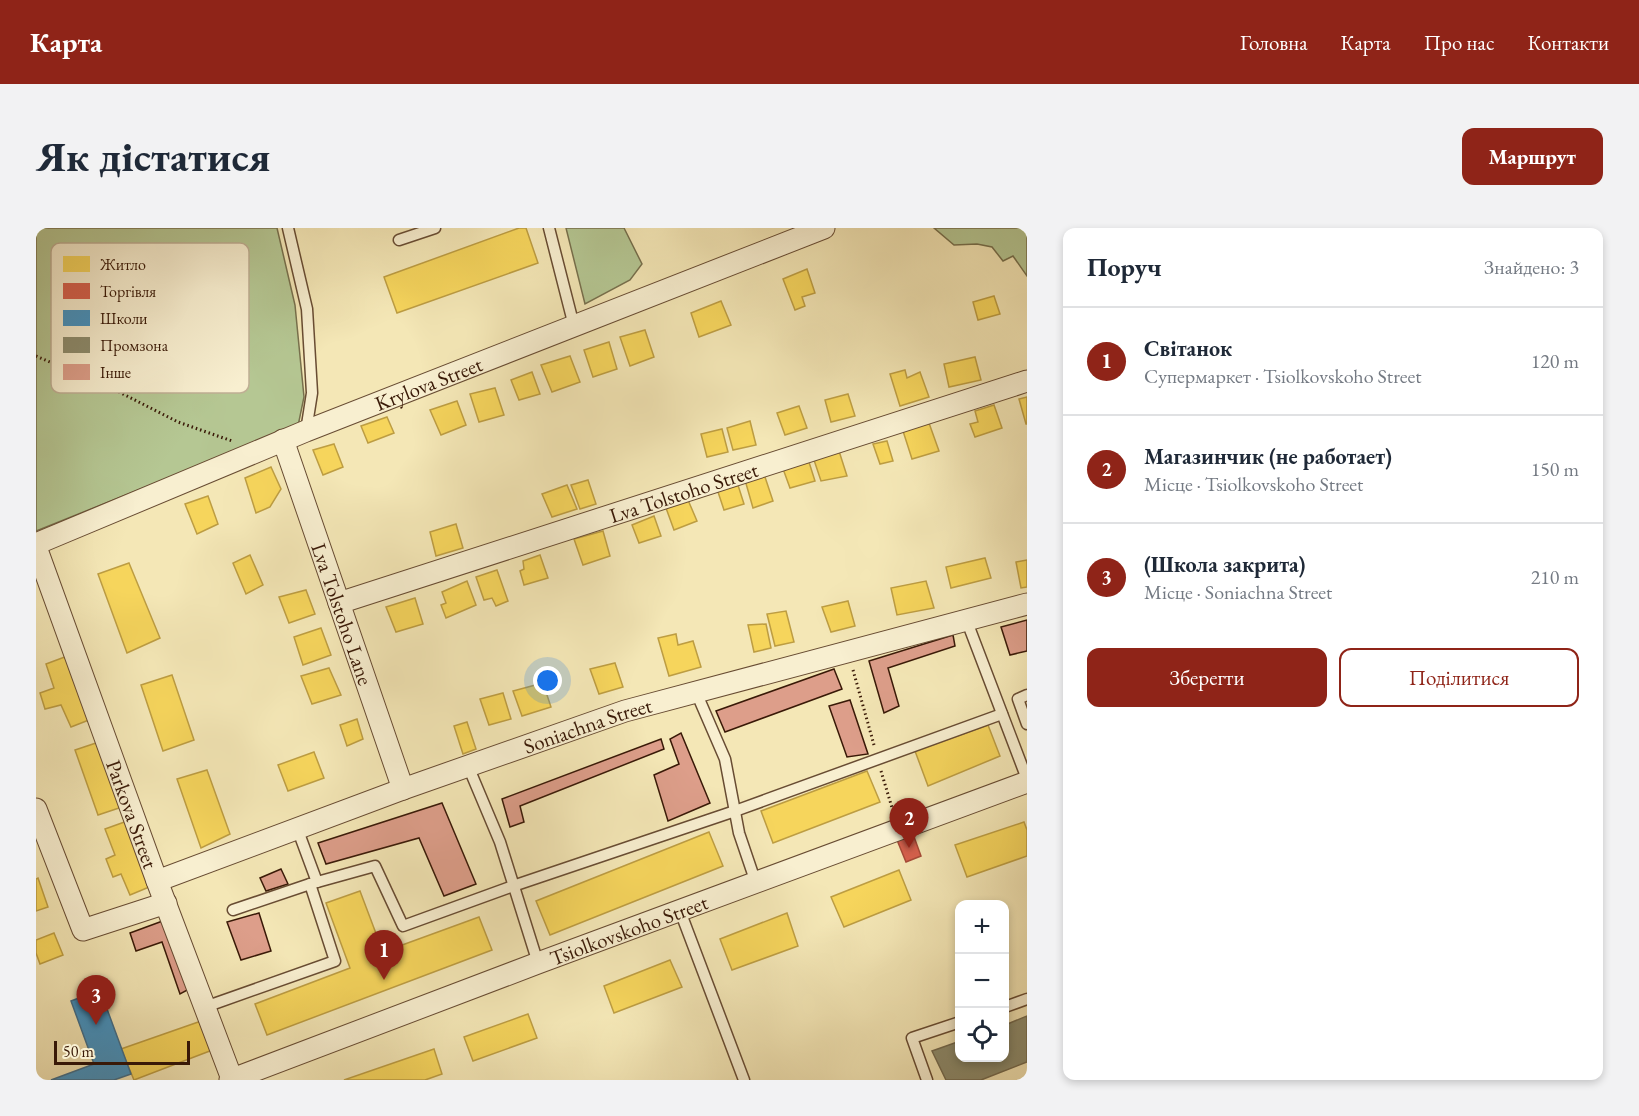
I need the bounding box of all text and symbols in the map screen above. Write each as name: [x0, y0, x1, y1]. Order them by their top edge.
text: Карта: [30, 24, 102, 60]
text: Головна: [1240, 29, 1308, 56]
text: Карта: [1341, 29, 1391, 56]
text: Про нас: [1424, 29, 1494, 56]
text: Контакти: [1527, 29, 1609, 56]
button: Маршрут: [1462, 128, 1603, 185]
text: Як дістатися: [36, 129, 270, 184]
legend: [51, 243, 249, 393]
text: Поруч: [1087, 250, 1162, 284]
text: Житло: [99, 254, 146, 275]
text: Знайдено: 3: [1484, 254, 1579, 280]
text: Торгівля: [100, 281, 156, 302]
text: Школи: [100, 308, 148, 329]
text: Світанок: [1144, 334, 1232, 363]
text: Промзона: [100, 335, 169, 356]
text: 1: [1101, 348, 1112, 374]
text: 120 m: [1531, 348, 1579, 374]
street label: Krylova Street: [371, 350, 486, 416]
text: Інше: [100, 362, 131, 383]
text: Супермаркет · Tsiolkovskoho Street: [1144, 363, 1422, 389]
text: Магазинчик (не работает): [1144, 442, 1392, 471]
street label: Lva Tolstoho Street: [606, 455, 762, 528]
text: 2: [1101, 456, 1112, 482]
text: 150 m: [1531, 456, 1579, 482]
text: Місце · Tsiolkovskoho Street: [1144, 471, 1363, 497]
street label: Lva Tolstoho Lane: [306, 539, 380, 689]
text: (Школа закрита): [1144, 550, 1305, 579]
text: 3: [1101, 564, 1112, 590]
text: 210 m: [1531, 564, 1579, 590]
text: Місце · Soniachna Street: [1144, 579, 1332, 605]
button: Зберегти: [1087, 648, 1327, 707]
button: Поділитися: [1339, 648, 1579, 707]
your location: [533, 666, 562, 695]
street label: Soniachna Street: [520, 691, 655, 759]
street label: Parkova Street: [101, 756, 165, 872]
pin: 2: [890, 798, 928, 848]
street label: Tsiolkovskoho Street: [546, 888, 712, 971]
map controls: [955, 900, 1009, 1062]
button: +: [955, 900, 1009, 954]
pin: 1: [364, 930, 404, 980]
button: −: [955, 954, 1009, 1008]
pin: 3: [76, 976, 116, 1025]
button: locate: [955, 1008, 1009, 1062]
scale bar: [54, 1038, 190, 1066]
text: 50 m: [63, 1041, 94, 1062]

